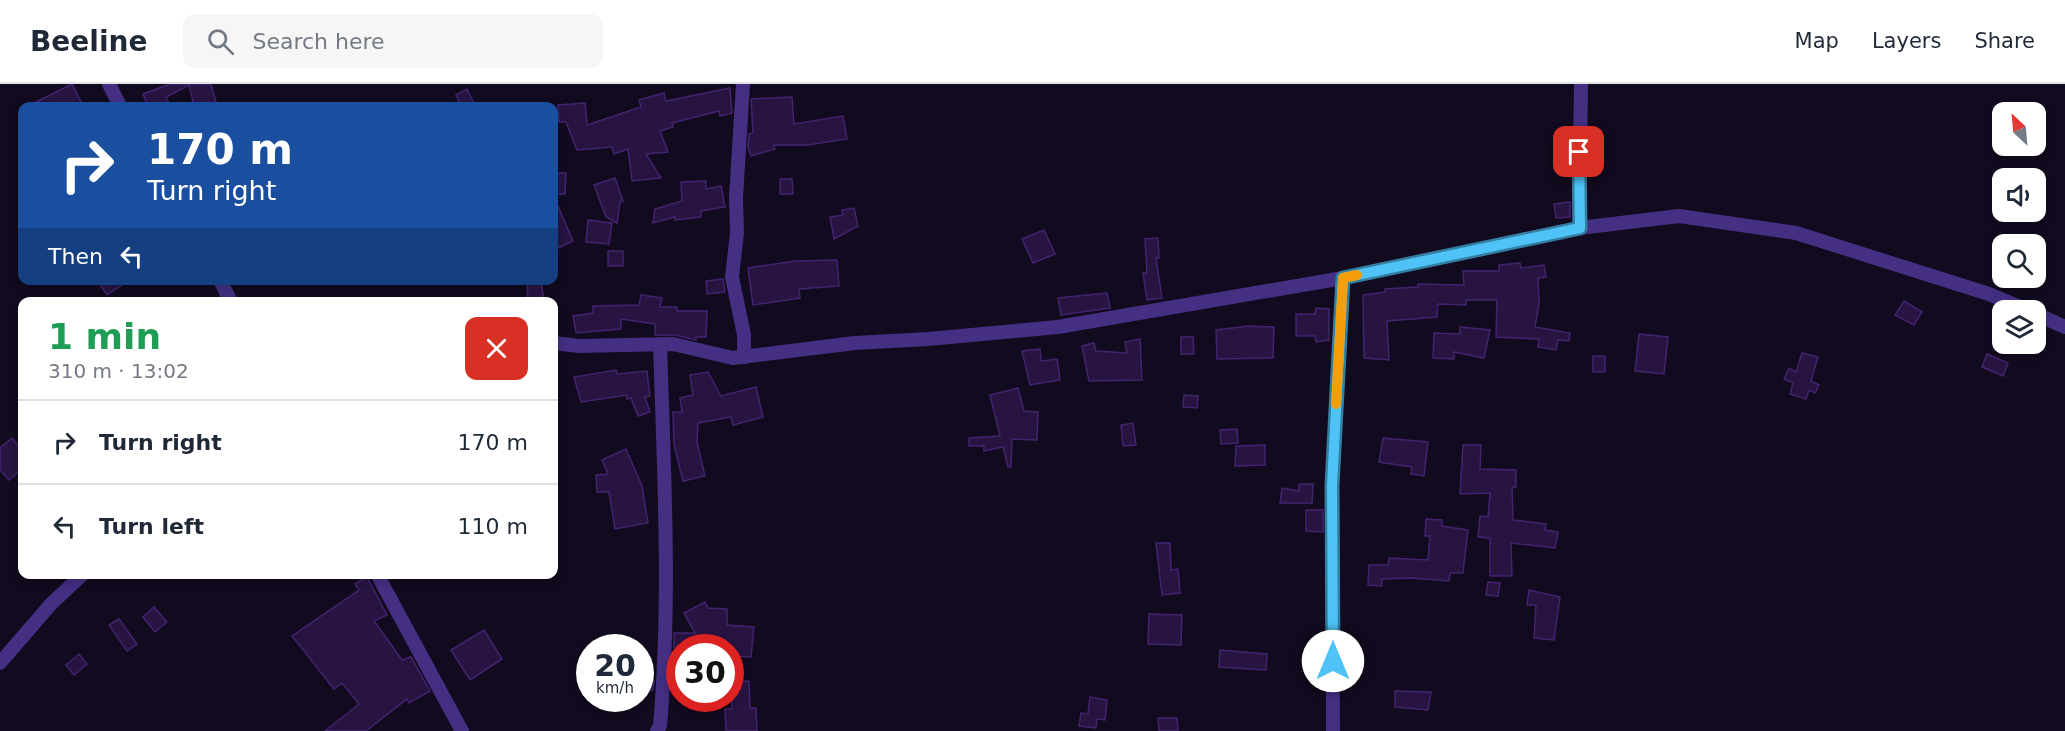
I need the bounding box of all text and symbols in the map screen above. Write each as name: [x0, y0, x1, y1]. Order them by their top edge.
search box: [183, 14, 603, 68]
text: Beeline: [30, 25, 147, 58]
icon: search: [204, 25, 237, 58]
text: Search here: [252, 29, 385, 54]
text: Map: [1795, 29, 1839, 53]
text: Layers: [1872, 29, 1941, 53]
text: Share: [1974, 29, 2035, 53]
north arrow: [1992, 102, 2046, 156]
map controls: [1992, 102, 2046, 354]
text: 170 m: [147, 125, 293, 174]
icon: right: [48, 126, 126, 204]
pin: [1553, 126, 1604, 177]
icon: arrive: [1562, 135, 1595, 168]
button: sound: [1992, 168, 2046, 222]
text: Turn right: [147, 175, 276, 206]
button: search: [1992, 234, 2046, 288]
icon: left: [115, 240, 148, 273]
text: Then: [48, 244, 103, 269]
button: layers: [1992, 300, 2046, 354]
text: 1 min: [48, 316, 161, 357]
button: close: [465, 317, 528, 380]
text: 310 m · 13:02: [48, 359, 189, 383]
icon: right: [48, 426, 81, 459]
text: Turn right: [99, 430, 222, 455]
text: 170 m: [458, 430, 528, 455]
icon: left: [48, 510, 81, 543]
text: Turn left: [99, 514, 204, 539]
text: 110 m: [458, 514, 528, 539]
position arrow: [1301, 629, 1365, 693]
speed limit sign: 30: [666, 634, 744, 712]
text: 20: [594, 648, 636, 683]
text: km/h: [596, 679, 634, 697]

